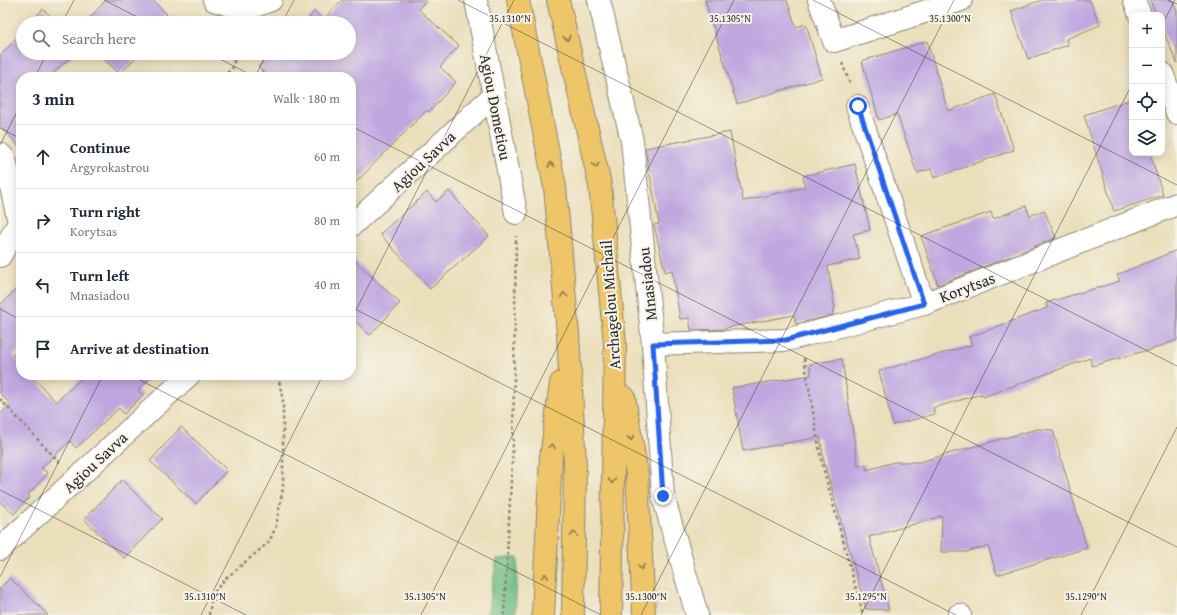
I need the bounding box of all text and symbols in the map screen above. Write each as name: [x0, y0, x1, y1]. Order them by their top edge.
text: 35.1310°N: [489, 11, 531, 26]
text: 35.1305°N: [709, 11, 751, 26]
text: 35.1300°N: [929, 11, 971, 26]
map controls: [1129, 12, 1165, 156]
button: +: [1129, 12, 1165, 48]
search box: [16, 16, 356, 60]
icon: search: [30, 27, 52, 49]
text: Search here: [62, 28, 136, 49]
one-way arrow: [562, 34, 571, 41]
button: −: [1129, 48, 1165, 84]
street label: Agiou Dometiou: [474, 52, 518, 163]
button: locate: [1129, 84, 1165, 120]
text: 3 min: [32, 86, 74, 111]
text: Walk · 180 m: [273, 89, 340, 108]
route start: [849, 97, 867, 115]
button: layers: [1129, 120, 1165, 156]
street label: Agiou Savva: [385, 124, 461, 197]
text: Continue: [70, 137, 131, 158]
icon: ahead: [32, 146, 54, 168]
text: 60 m: [314, 147, 340, 166]
text: Argyrokastrou: [70, 158, 149, 177]
one-way arrow: [547, 162, 556, 169]
one-way arrow: [591, 162, 599, 168]
text: Turn right: [70, 201, 141, 222]
icon: right: [32, 210, 54, 232]
text: 80 m: [314, 211, 340, 230]
text: Korytsas: [70, 222, 117, 241]
street label: Archagelou Michail: [593, 239, 626, 371]
street label: Mnasiadou: [631, 246, 663, 322]
text: Turn left: [70, 265, 129, 286]
street label: Korytsas: [936, 265, 998, 309]
icon: left: [32, 274, 54, 296]
text: 40 m: [314, 275, 340, 294]
text: Mnasiadou: [70, 286, 130, 305]
one-way arrow: [560, 292, 569, 298]
icon: arrive: [32, 338, 54, 360]
text: Arrive at destination: [70, 338, 209, 359]
street label: Agiou Savva: [57, 425, 133, 498]
one-way arrow: [626, 435, 635, 441]
one-way arrow: [547, 443, 556, 449]
one-way arrow: [608, 478, 616, 484]
route end: [654, 487, 672, 505]
one-way arrow: [570, 531, 578, 537]
one-way arrow: [637, 564, 646, 570]
one-way arrow: [541, 573, 549, 579]
text: 35.1310°N: [184, 589, 226, 604]
text: 35.1305°N: [404, 589, 446, 604]
text: 35.1300°N: [625, 589, 667, 604]
text: 35.1295°N: [845, 589, 887, 604]
text: 35.1290°N: [1065, 589, 1107, 604]

